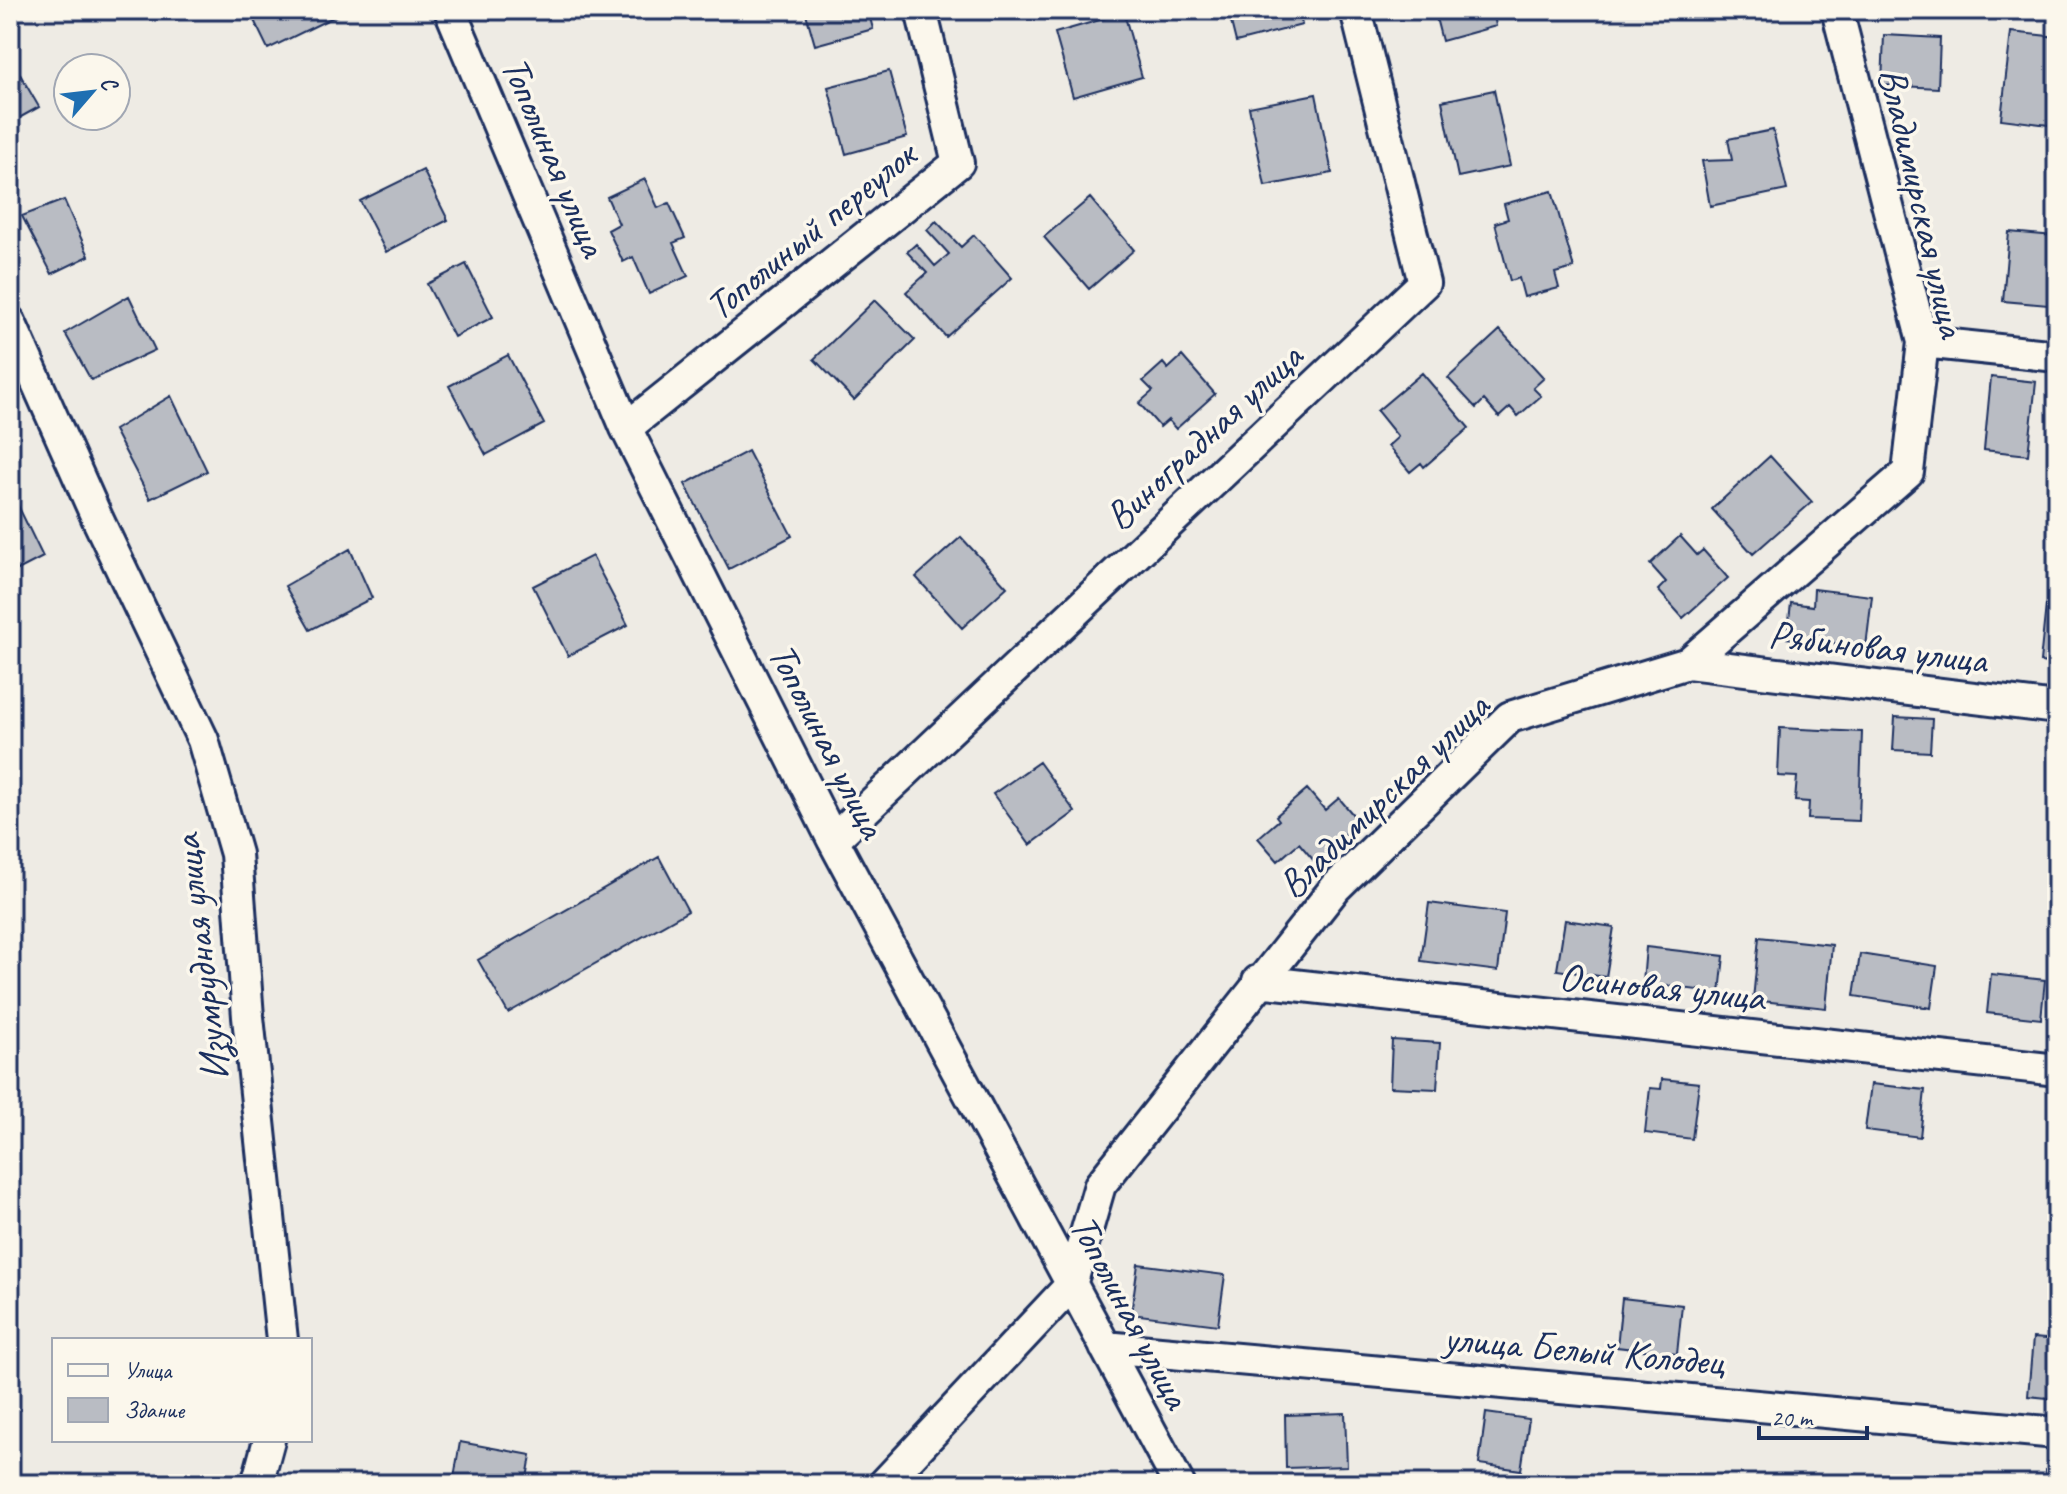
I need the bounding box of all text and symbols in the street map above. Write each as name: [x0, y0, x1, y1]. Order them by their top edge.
street label: Тополиная улица: [490, 49, 620, 266]
north arrow: [52, 52, 132, 132]
street label: Владимирская улица: [1867, 63, 1978, 345]
text: С: [94, 72, 125, 97]
street label: Тополиный переулок: [695, 129, 929, 331]
street label: Виноградная улица: [1094, 330, 1315, 541]
street label: Рябиновая улица: [1766, 609, 1993, 686]
street label: Тополиная улица: [757, 635, 899, 849]
street label: Владимирская улица: [1267, 680, 1502, 909]
street label: Изумрудная улица: [161, 830, 241, 1084]
street label: Осиновая улица: [1557, 951, 1770, 1023]
street label: Тополиная улица: [1058, 1206, 1203, 1419]
street label: улица Белый Колодец: [1440, 1313, 1728, 1387]
legend: [52, 1338, 312, 1442]
text: Улица: [124, 1355, 173, 1385]
scale bar: [1759, 1390, 1867, 1440]
text: Здание: [124, 1395, 186, 1425]
text: 20 m: [1771, 1403, 1814, 1433]

